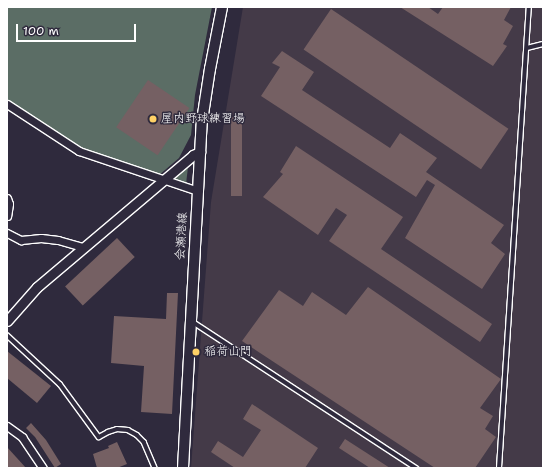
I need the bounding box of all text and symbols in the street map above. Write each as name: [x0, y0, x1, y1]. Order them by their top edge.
scale bar: [18, 16, 138, 42]
text: 100 m: [23, 23, 59, 39]
place label: 屋内野球練習場: [161, 112, 245, 126]
marker: 屋内野球練習場: [148, 114, 158, 124]
street label: 会瀬港線: [174, 212, 190, 260]
place label: 稲荷山門: [204, 345, 252, 359]
marker: 稲荷山門: [191, 347, 201, 357]

